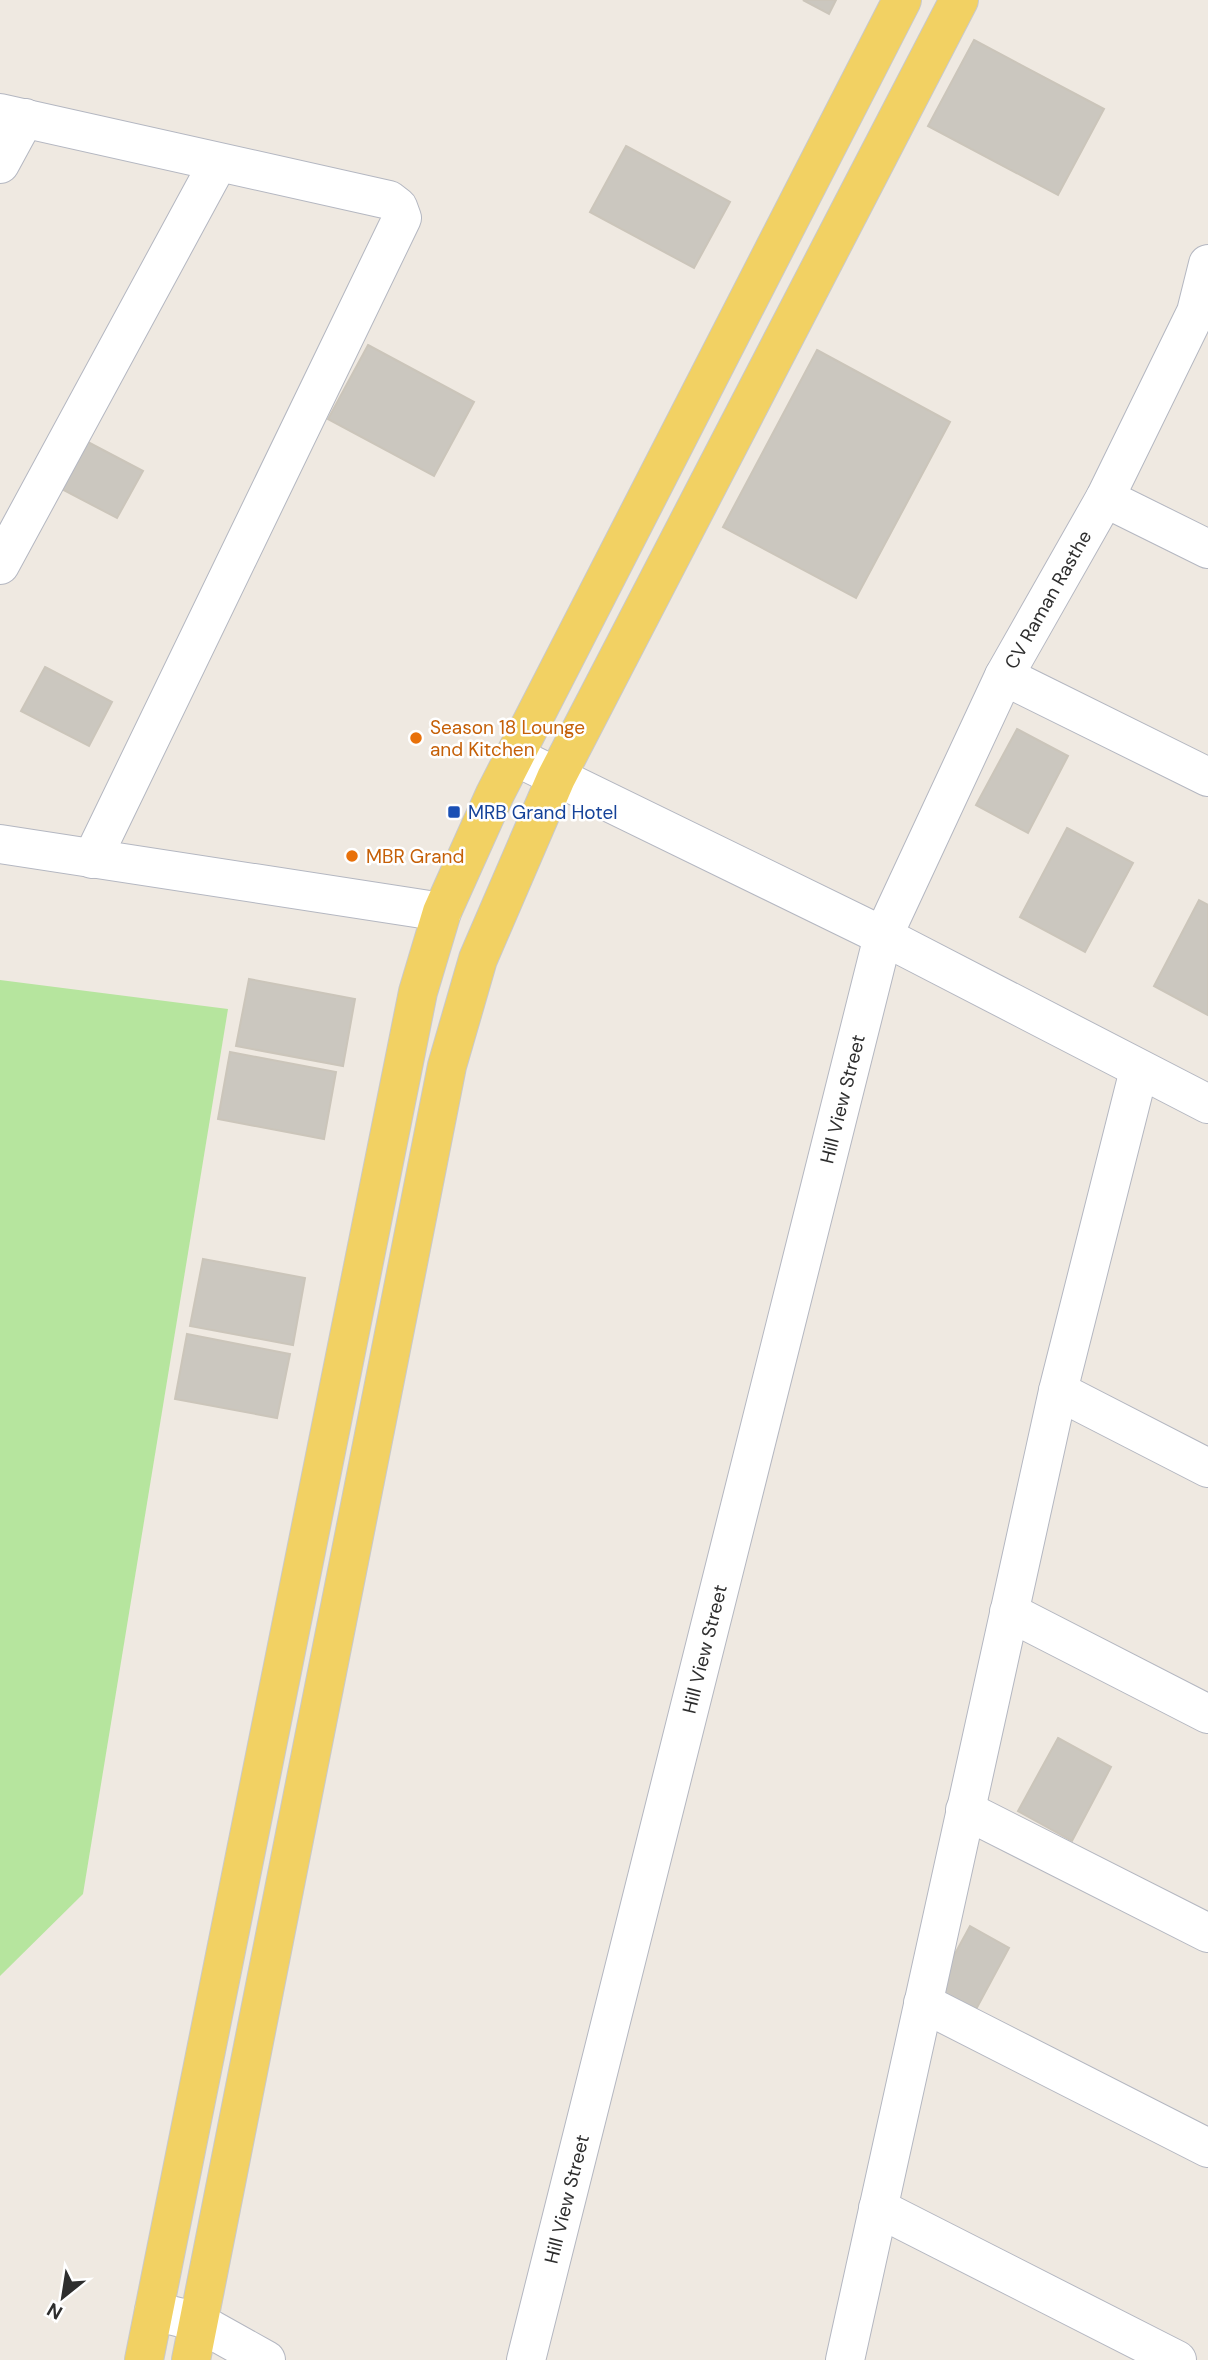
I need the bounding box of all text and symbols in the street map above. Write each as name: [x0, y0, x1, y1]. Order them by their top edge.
street label: CV Raman Rasthe: [999, 526, 1097, 673]
place label: Season 18 Lounge and Kitchen: [430, 715, 585, 762]
marker: Season 18 Lounge and Kitchen: [408, 730, 424, 746]
place label: MRB Grand Hotel: [468, 800, 617, 825]
marker: MRB Grand Hotel: [446, 804, 462, 820]
place label: MBR Grand: [366, 844, 464, 869]
marker: MBR Grand: [344, 848, 360, 864]
street label: Hill View Street: [814, 1032, 871, 1166]
street label: Hill View Street: [677, 1582, 733, 1716]
street label: Hill View Street: [539, 2132, 595, 2266]
north arrow: [28, 2262, 98, 2332]
text: N: [42, 2297, 67, 2326]

